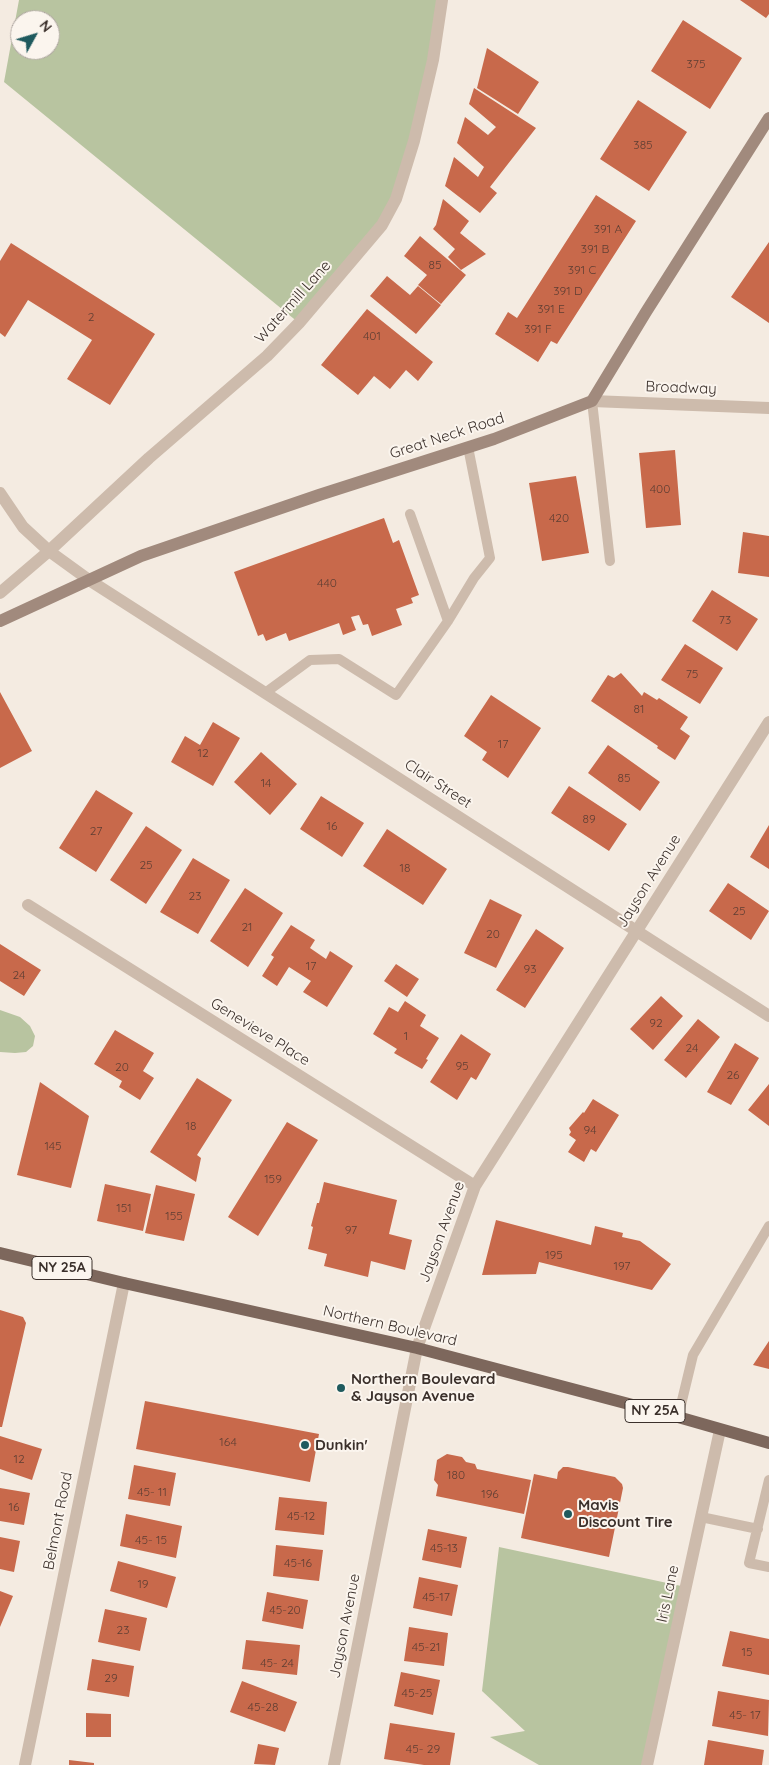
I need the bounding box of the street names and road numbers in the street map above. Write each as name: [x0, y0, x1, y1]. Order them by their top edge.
street label: Watermill Lane: [251, 257, 335, 347]
street label: Broadway: [645, 378, 717, 398]
street label: Great Neck Road: [388, 409, 506, 463]
street label: Clair Street: [401, 756, 475, 812]
street label: Jayson Avenue: [613, 831, 685, 931]
street label: Genevieve Place: [207, 994, 313, 1070]
street label: Jayson Avenue: [415, 1179, 469, 1285]
road number: NY 25A: [32, 1256, 92, 1280]
street label: Northern Boulevard: [321, 1302, 459, 1350]
road number: NY 25A: [625, 1400, 685, 1422]
street label: Belmont Road: [40, 1470, 76, 1572]
street label: Iris Lane: [653, 1564, 683, 1624]
street label: Jayson Avenue: [326, 1572, 364, 1680]

